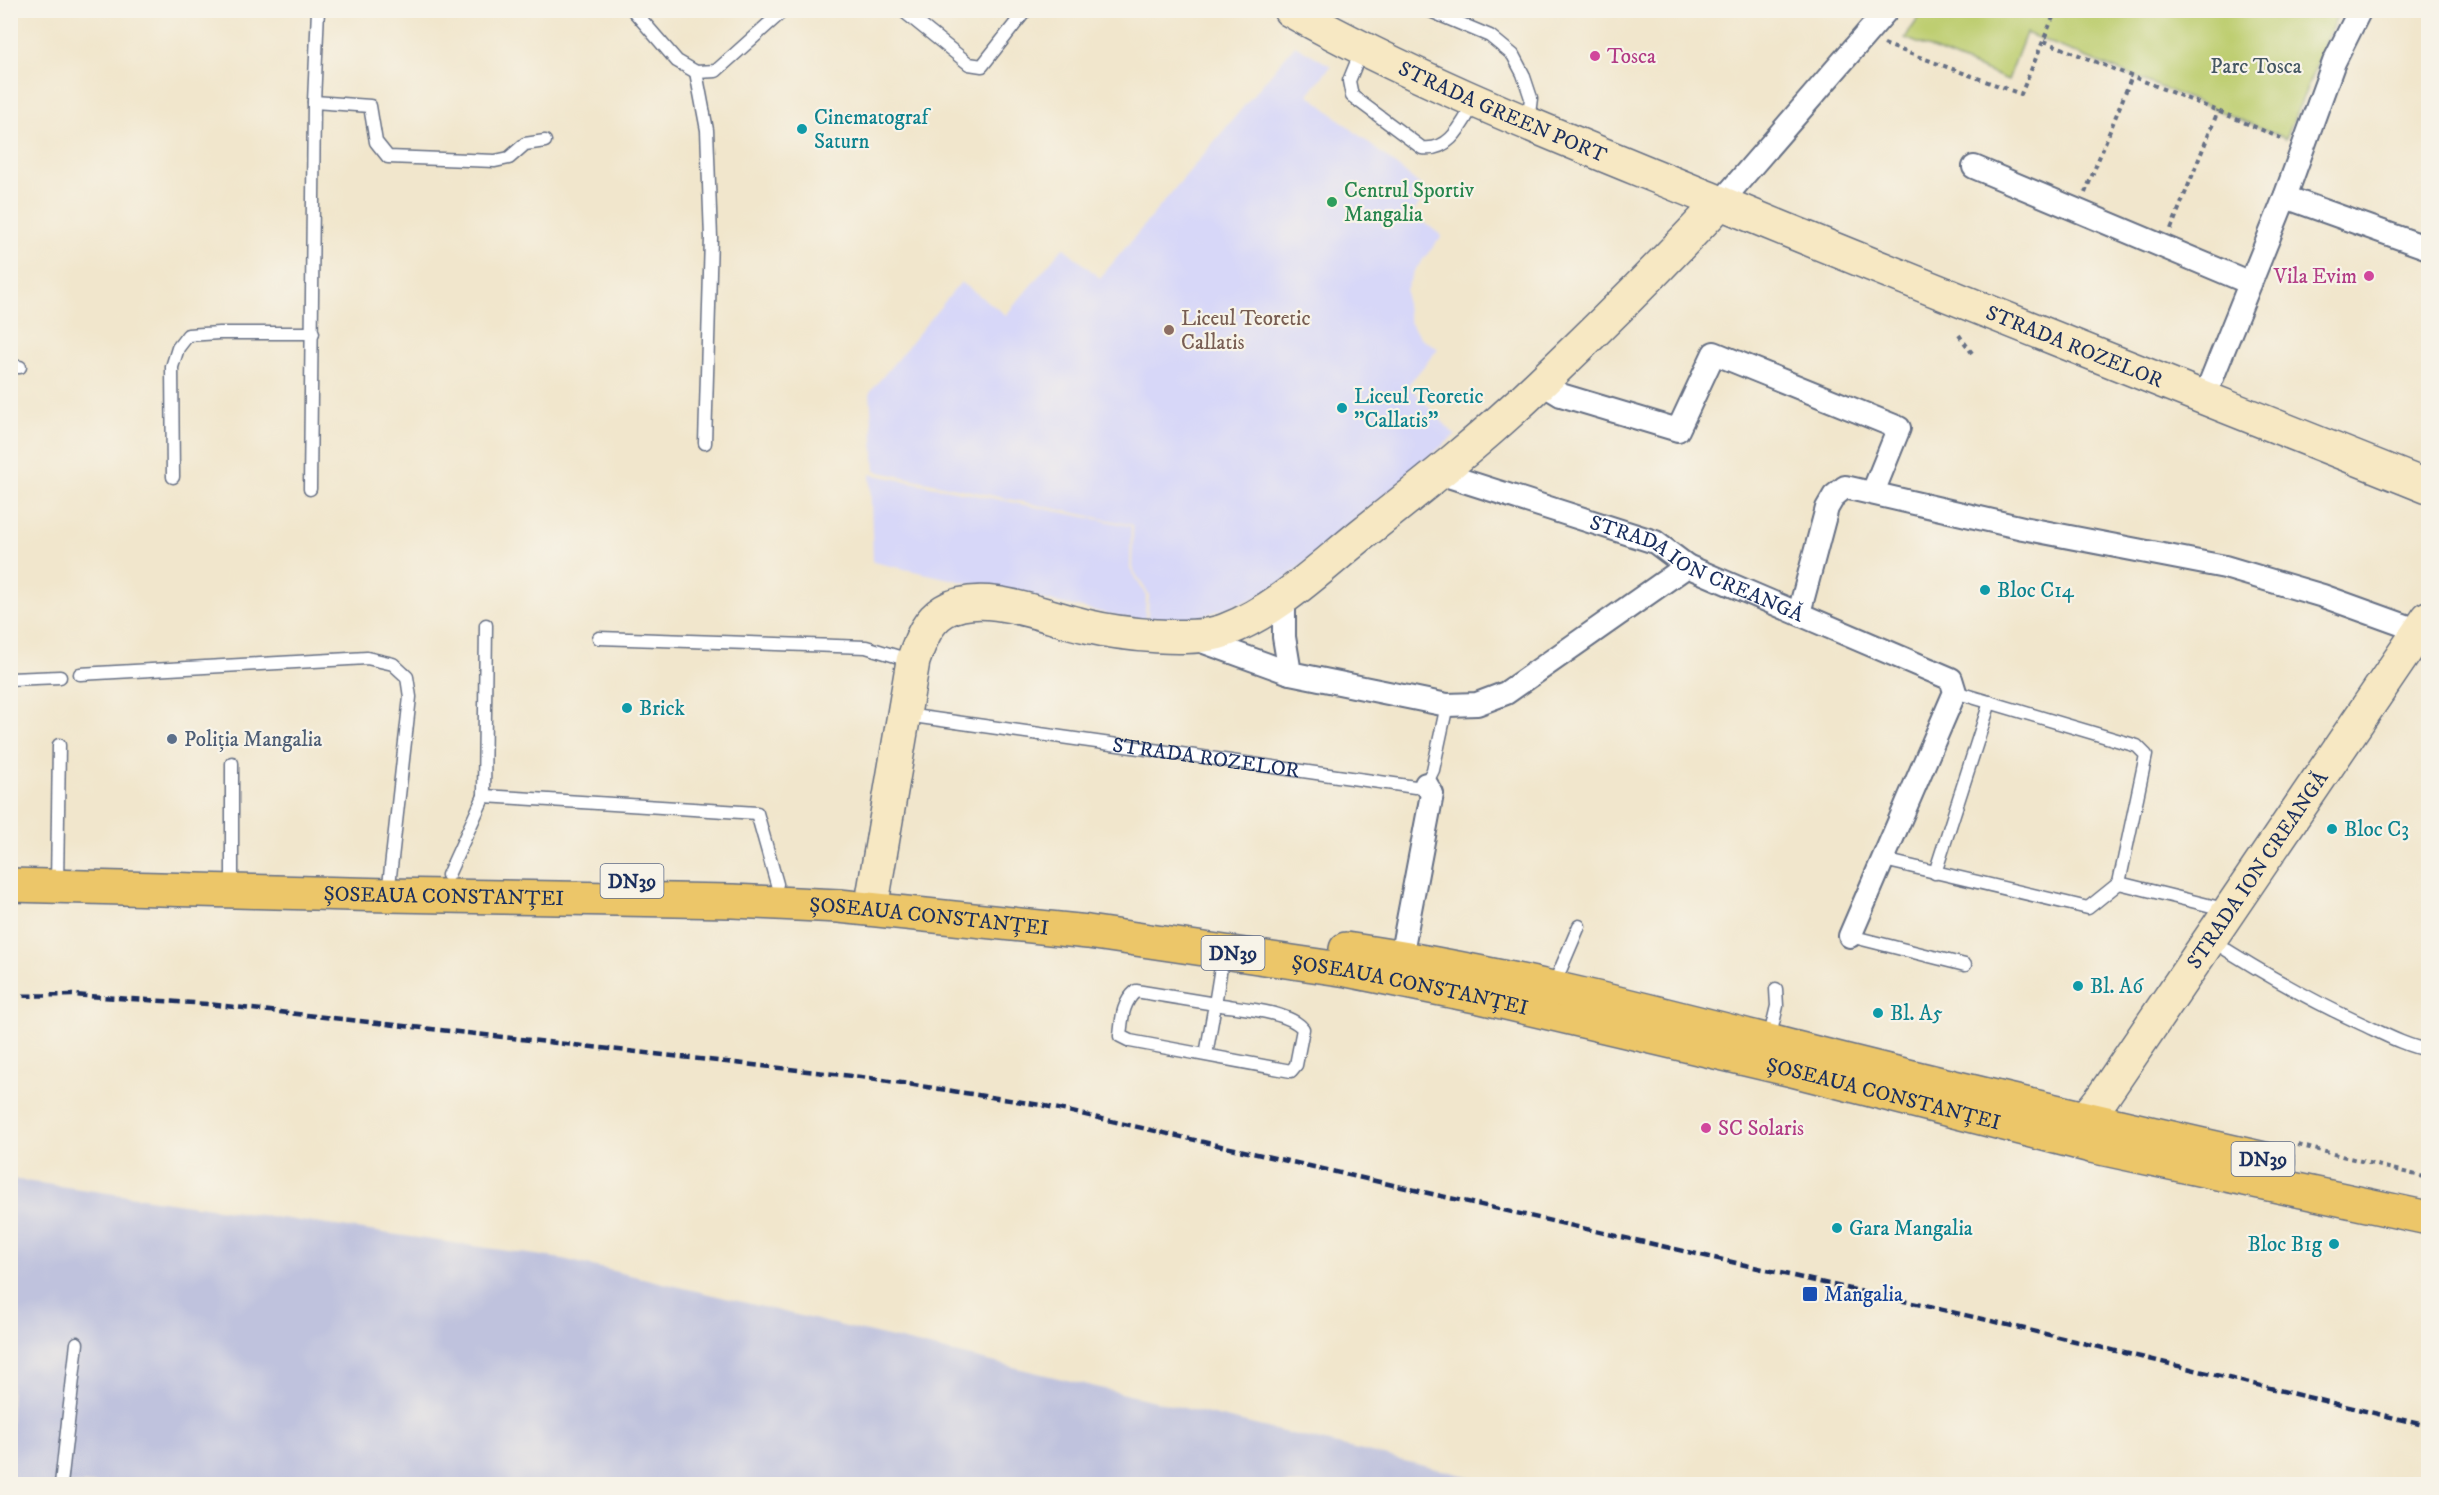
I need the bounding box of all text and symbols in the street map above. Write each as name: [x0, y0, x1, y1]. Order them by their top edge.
place label: Tosca: [1607, 44, 1656, 70]
marker: Tosca: [1588, 49, 1602, 63]
park label: Parc Tosca: [2210, 54, 2302, 80]
street label: STRADA GREEN PORT: [1394, 56, 1611, 169]
place label: Cinematograf Saturn: [814, 105, 931, 155]
marker: Cinematograf Saturn: [795, 122, 809, 136]
place label: Centrul Sportiv Mangalia: [1344, 178, 1475, 228]
marker: Centrul Sportiv Mangalia: [1325, 195, 1339, 209]
place label: Vila Evim: [2273, 264, 2357, 290]
marker: Vila Evim: [2362, 269, 2376, 283]
street label: STRADA ROZELOR: [1982, 300, 2167, 394]
place label: Liceul Teoretic Callatis: [1181, 306, 1311, 356]
marker: Liceul Teoretic Callatis: [1162, 323, 1176, 337]
place label: Liceul Teoretic "Callatis": [1354, 384, 1484, 434]
marker: Liceul Teoretic "Callatis": [1335, 401, 1349, 415]
street label: STRADA ION CREANGĂ: [1586, 510, 1809, 629]
place label: Bloc C14: [1997, 578, 2075, 604]
marker: Bloc C14: [1978, 583, 1992, 597]
place label: Brick: [639, 696, 685, 722]
marker: Brick: [620, 701, 634, 715]
place label: Poliția Mangalia: [184, 727, 322, 753]
marker: Poliția Mangalia: [165, 732, 179, 746]
street label: STRADA ROZELOR: [1111, 732, 1301, 785]
street label: STRADA ION CREANGĂ: [2181, 765, 2335, 974]
place label: Bloc C3: [2344, 817, 2409, 843]
marker: Bloc C3: [2325, 822, 2339, 836]
road number: DN39: [600, 864, 664, 898]
street label: ȘOSEAUA CONSTANȚEI: [323, 881, 564, 912]
street label: ȘOSEAUA CONSTANȚEI: [809, 893, 1050, 942]
road number: DN39: [1202, 936, 1264, 970]
street label: ȘOSEAUA CONSTANȚEI: [1290, 950, 1531, 1022]
place label: Bl. A6: [2090, 974, 2144, 1000]
marker: Bl. A6: [2071, 979, 2085, 993]
place label: Bl. A5: [1890, 1001, 1943, 1027]
marker: Bl. A5: [1871, 1006, 1885, 1020]
street label: ȘOSEAUA CONSTANȚEI: [1764, 1052, 2003, 1136]
place label: SC Solaris: [1718, 1116, 1804, 1142]
marker: SC Solaris: [1699, 1121, 1713, 1135]
road number: DN39: [2232, 1142, 2294, 1176]
place label: Gara Mangalia: [1849, 1216, 1973, 1242]
marker: Gara Mangalia: [1830, 1221, 1844, 1235]
place label: Bloc B1g: [2248, 1232, 2323, 1258]
marker: Bloc B1g: [2327, 1237, 2341, 1251]
place label: Mangalia: [1824, 1282, 1903, 1308]
marker: Mangalia: [1801, 1285, 1819, 1303]

